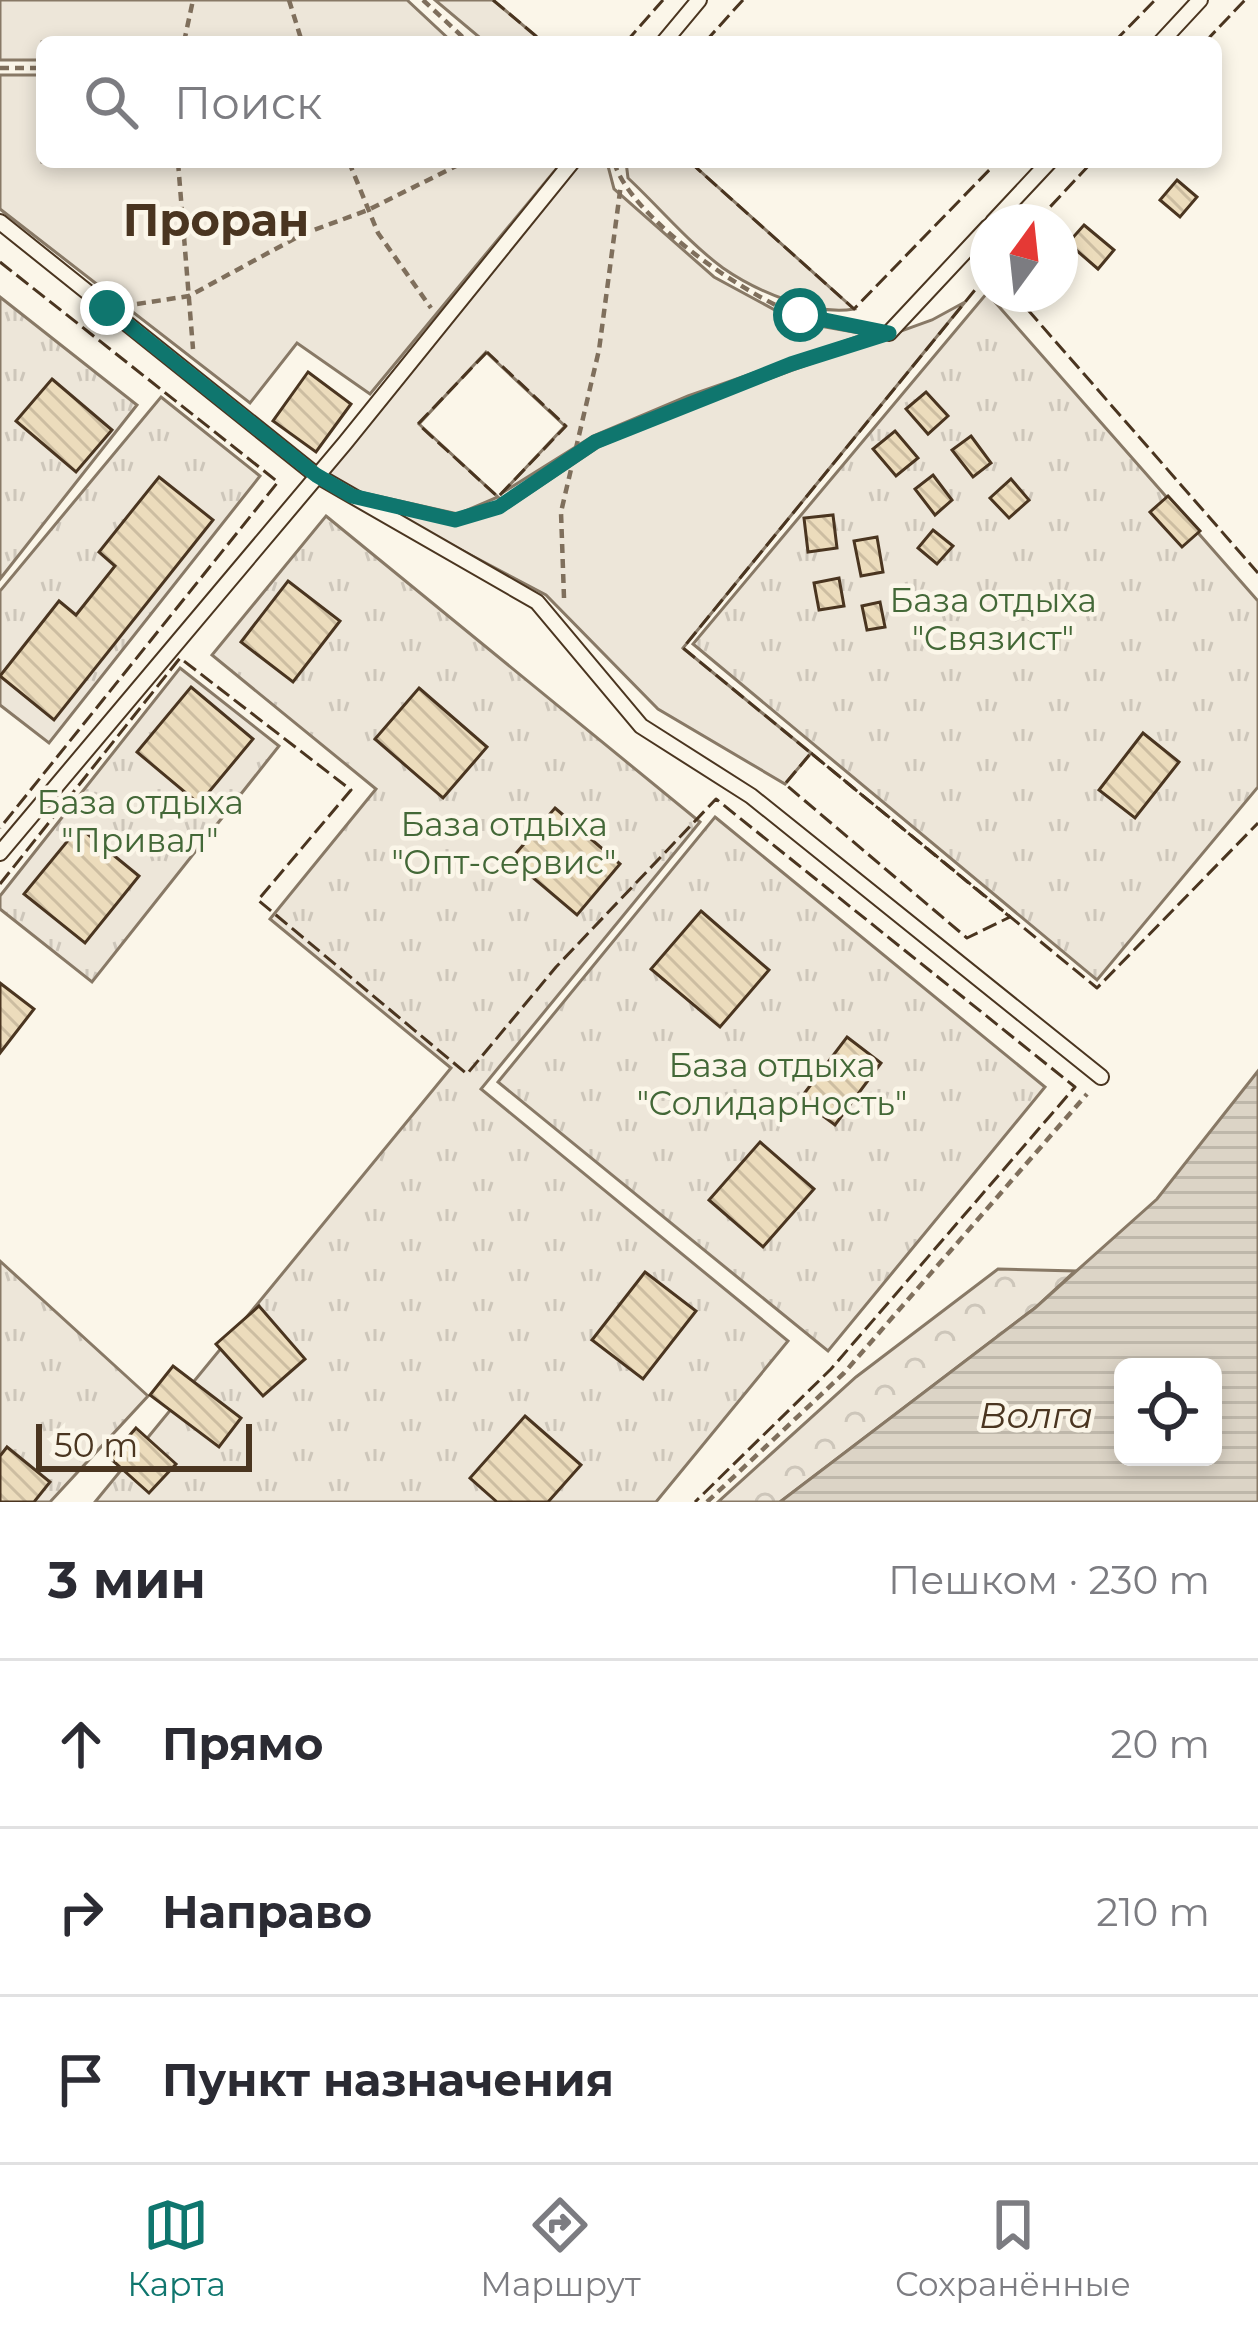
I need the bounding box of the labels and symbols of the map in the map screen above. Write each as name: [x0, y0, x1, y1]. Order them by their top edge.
district label: Проран: [123, 192, 309, 247]
north arrow: [970, 204, 1078, 312]
route end: [80, 281, 134, 335]
route start: [773, 288, 827, 342]
park label: База отдыха "Связист": [889, 580, 1097, 658]
park label: База отдыха "Привал": [36, 782, 244, 860]
park label: База отдыха "Опт-сервис": [392, 804, 616, 882]
park label: База отдыха "Солидарность": [637, 1045, 907, 1123]
water label: Волга: [979, 1393, 1093, 1437]
scale bar: [36, 1418, 252, 1471]

